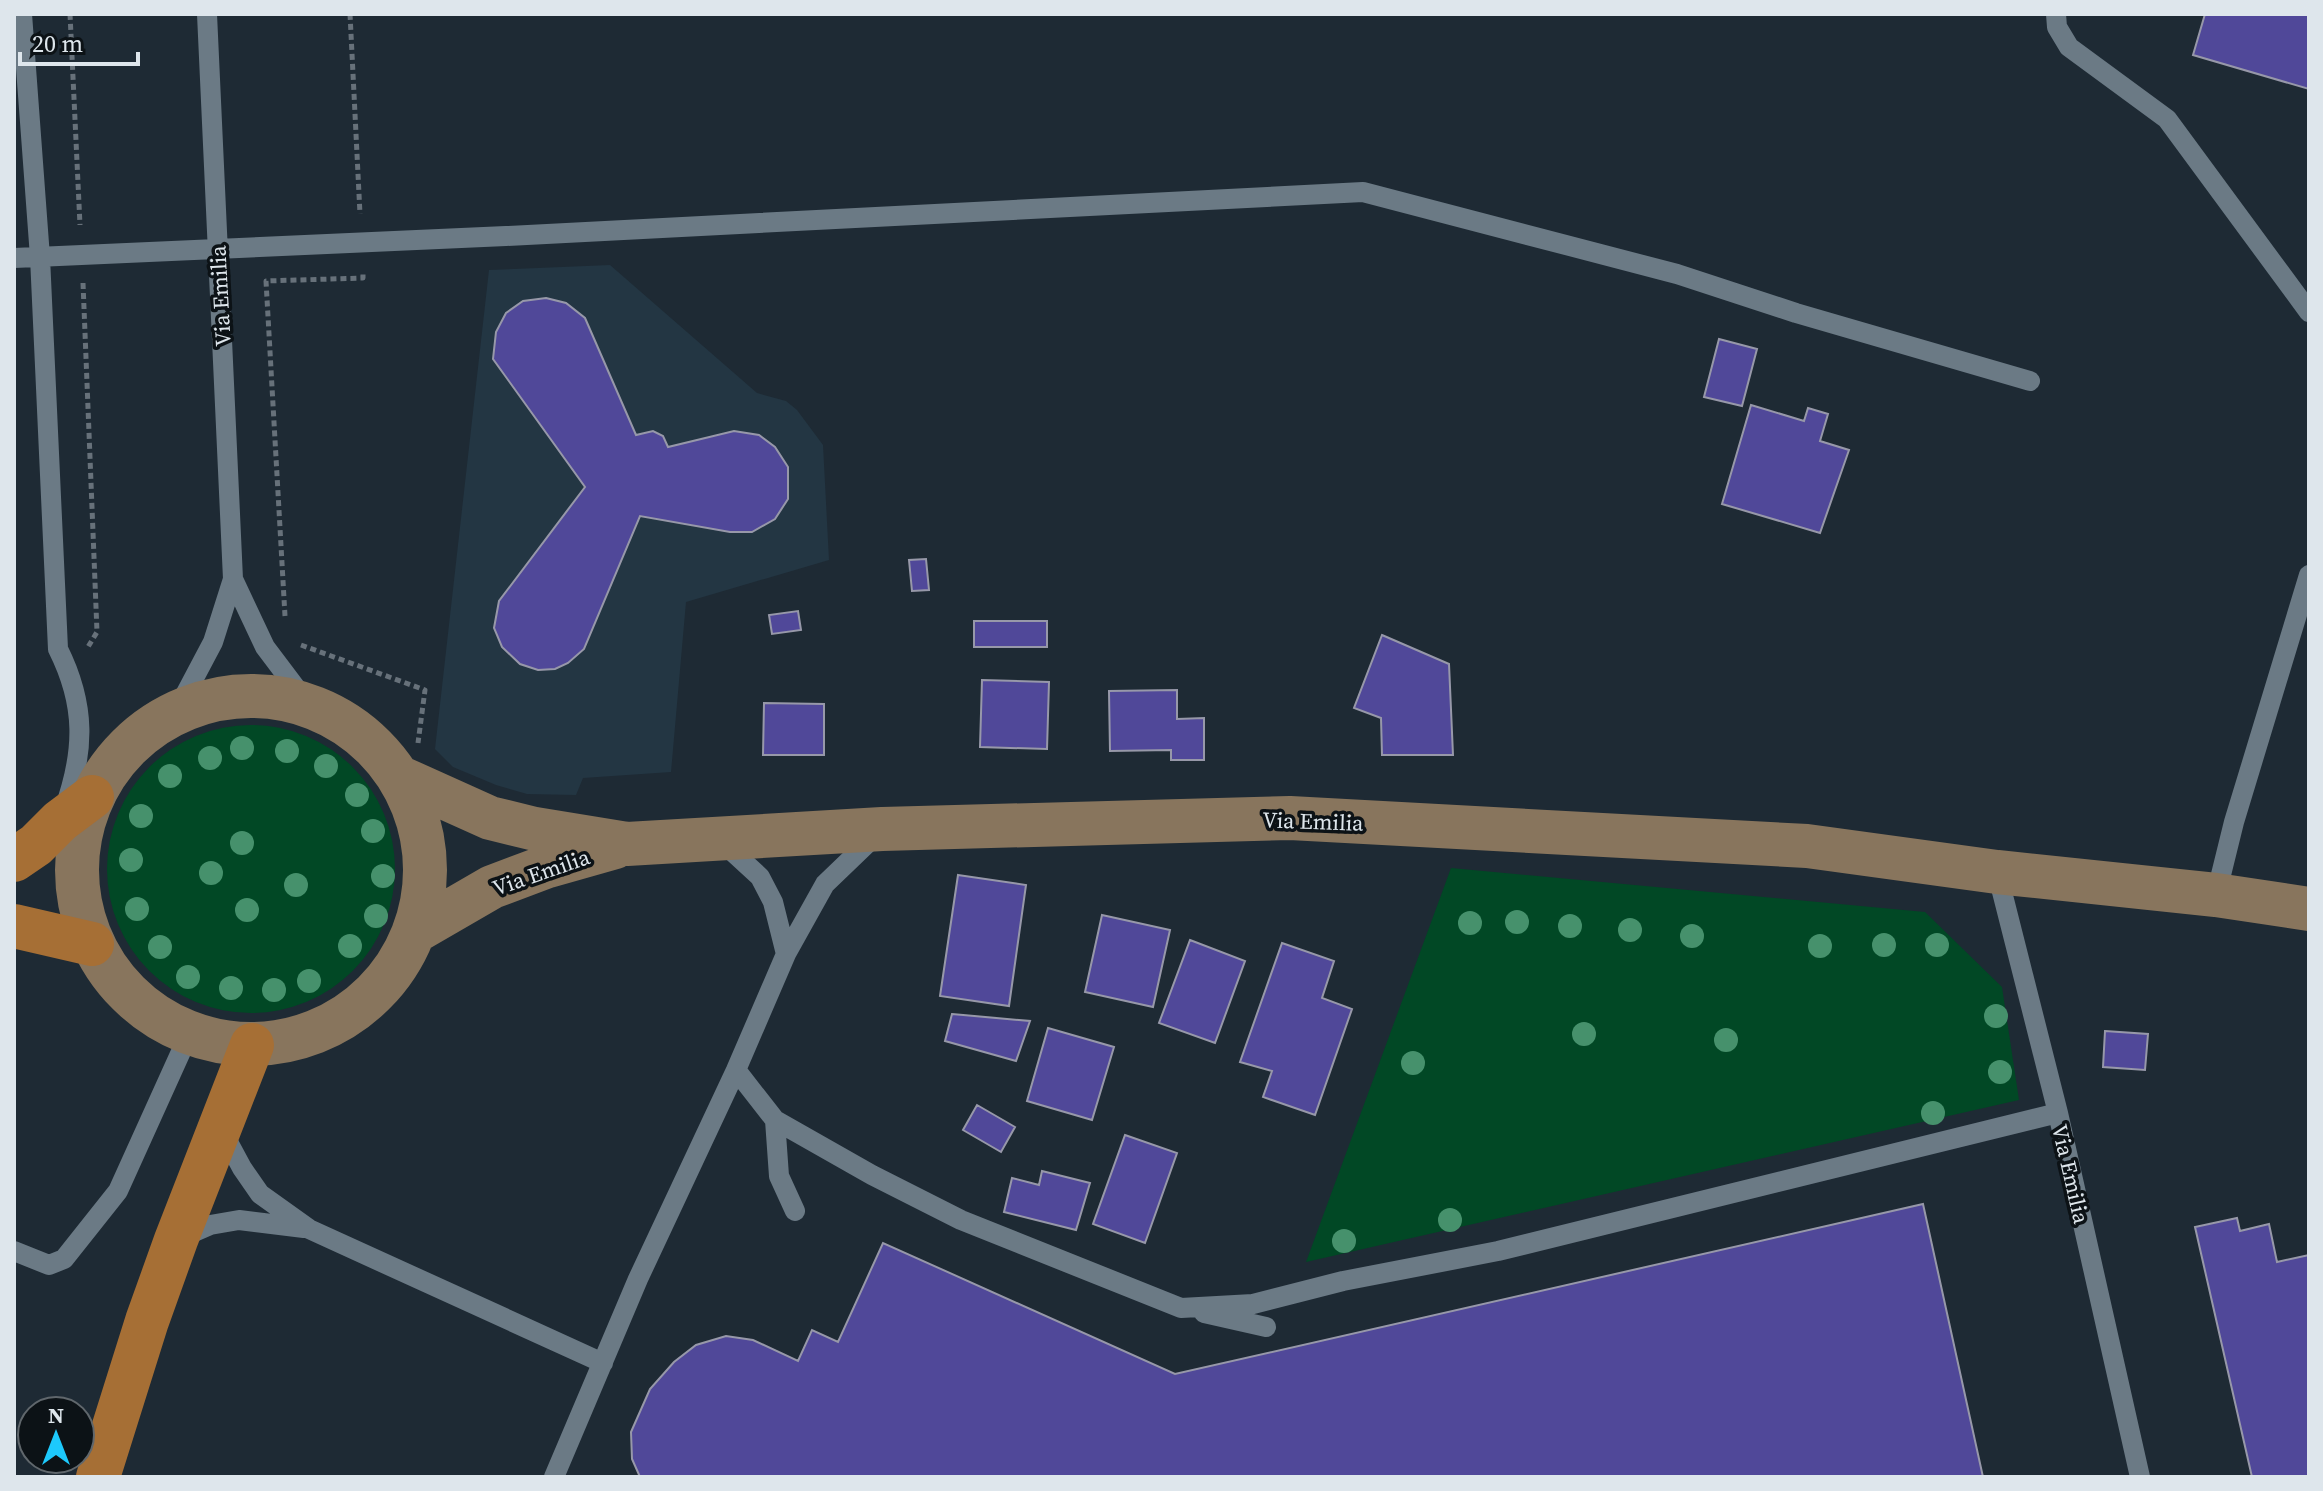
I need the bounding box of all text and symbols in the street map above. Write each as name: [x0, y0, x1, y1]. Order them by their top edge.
scale bar: [20, 16, 138, 66]
text: 20 m: [32, 27, 83, 60]
street label: Via Emilia: [202, 244, 238, 347]
street label: Via Emilia: [1262, 804, 1365, 838]
street label: Via Emilia: [488, 841, 594, 903]
street label: Via Emilia: [2045, 1121, 2097, 1227]
north arrow: [16, 1395, 96, 1475]
text: N: [48, 1400, 64, 1430]

